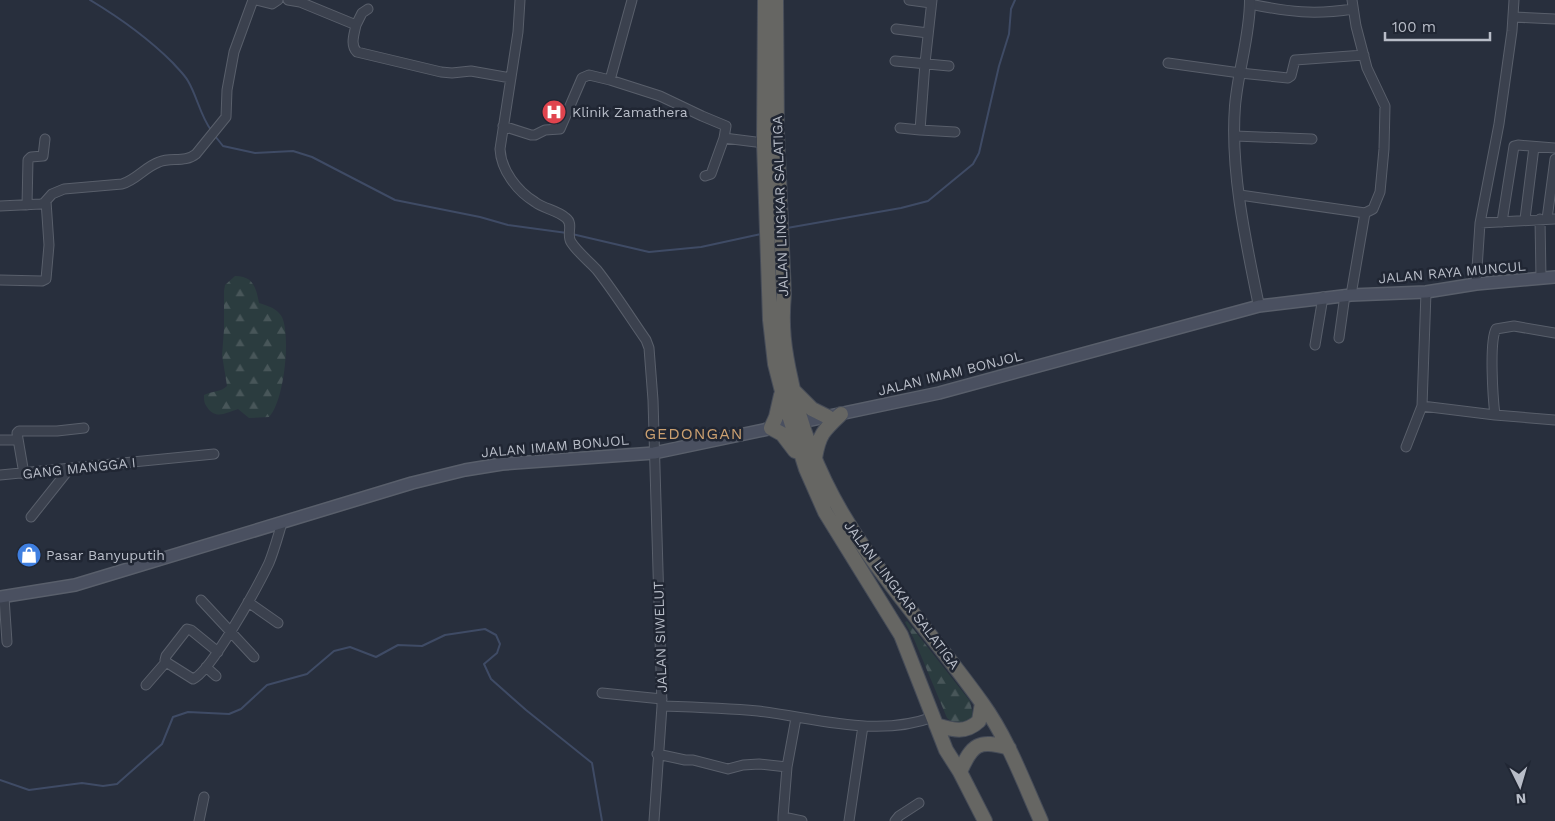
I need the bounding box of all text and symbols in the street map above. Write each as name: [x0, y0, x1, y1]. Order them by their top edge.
scale bar: [1385, 10, 1490, 42]
text: 100 m: [1392, 18, 1436, 36]
hospital icon: Klinik Zamathera: [541, 99, 567, 125]
place label: Klinik Zamathera: [572, 104, 688, 120]
street label: JALAN LINGKAR SALATIGA: [769, 115, 791, 297]
street label: JALAN RAYA MUNCUL: [1378, 258, 1526, 286]
street label: JALAN IMAM BONJOL: [876, 347, 1024, 399]
district label: GEDONGAN: [645, 424, 743, 443]
street label: JALAN IMAM BONJOL: [480, 432, 630, 460]
street label: GANG MANGGA I: [22, 454, 136, 482]
street label: JALAN LINGKAR SALATIGA: [841, 518, 963, 672]
shop icon: Pasar Banyuputih: [16, 542, 42, 568]
place label: Pasar Banyuputih: [46, 547, 165, 563]
street label: JALAN SIWELUT: [650, 580, 670, 693]
north arrow: [1495, 761, 1545, 811]
text: N: [1515, 791, 1527, 807]

